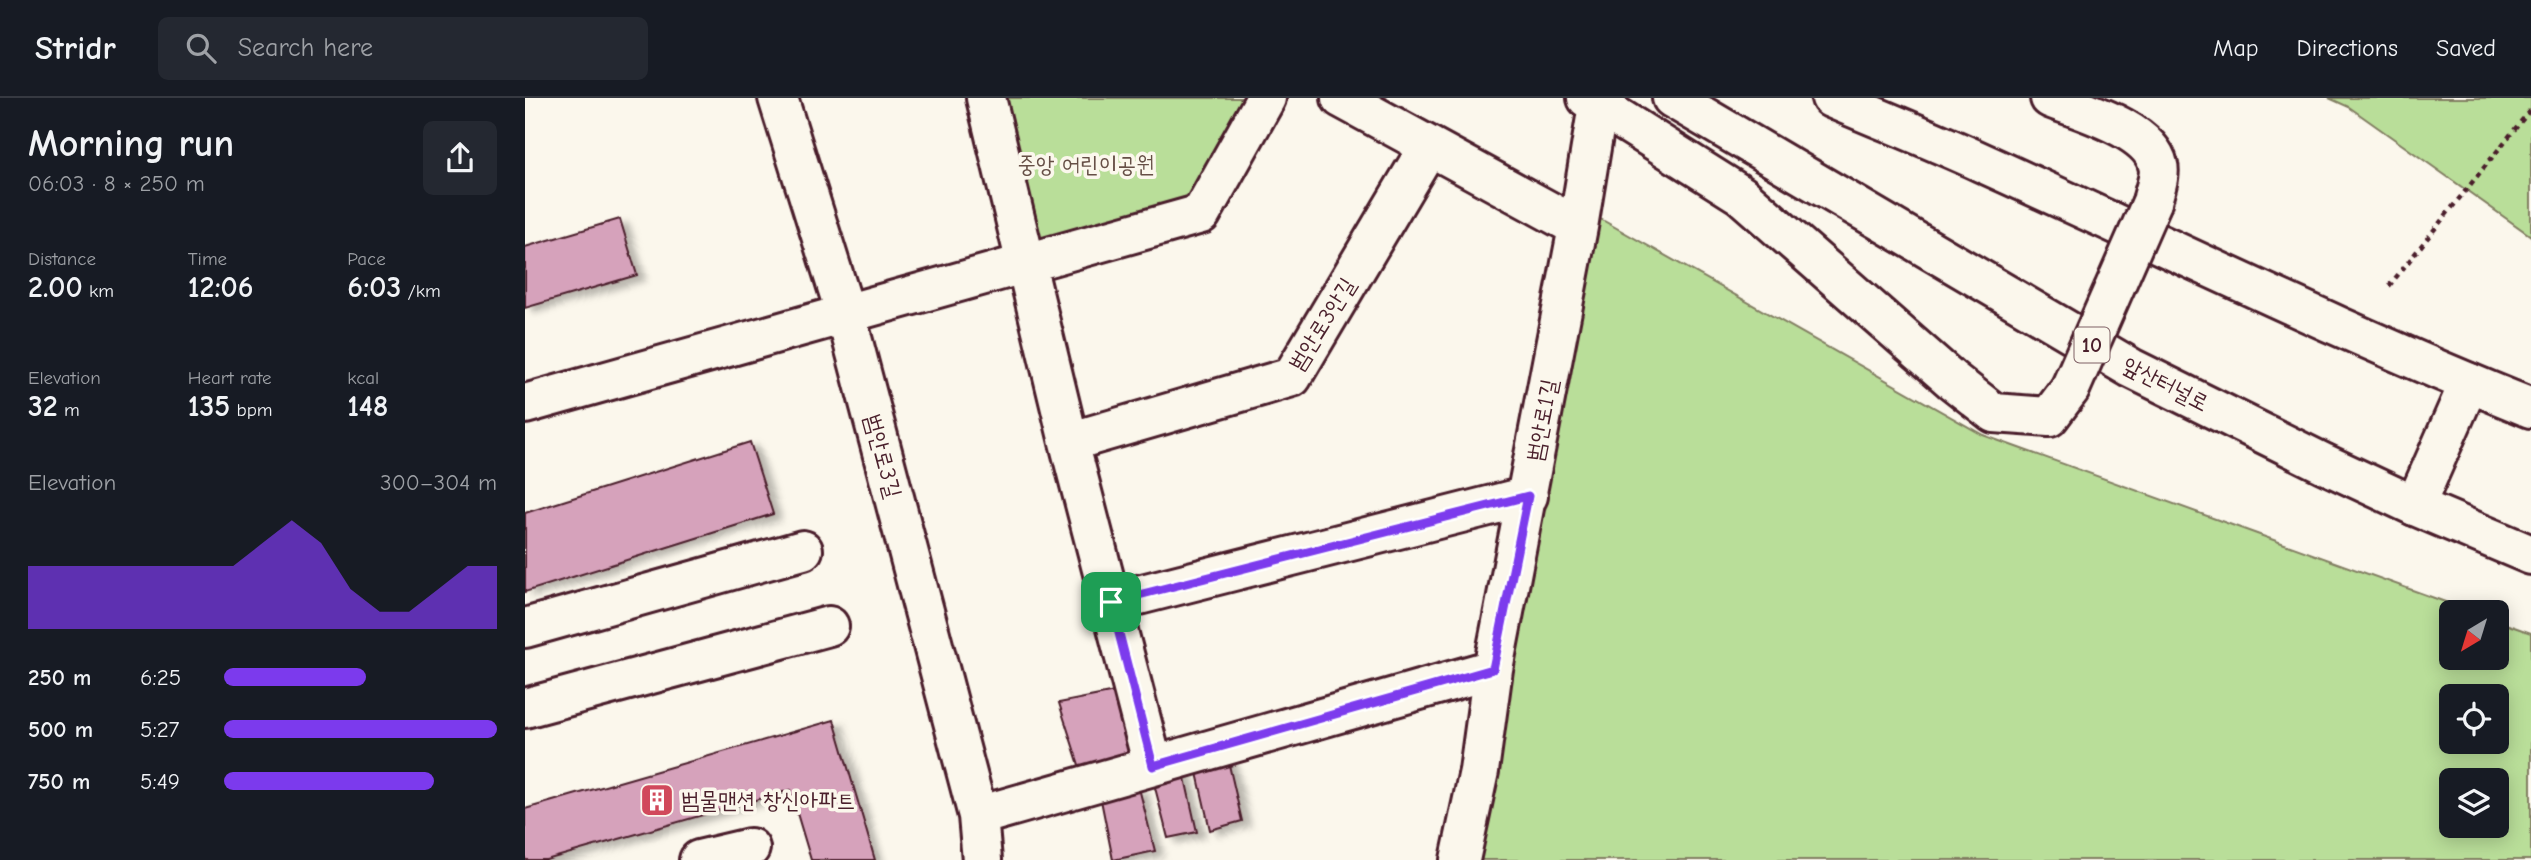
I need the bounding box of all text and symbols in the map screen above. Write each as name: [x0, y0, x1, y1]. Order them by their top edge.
search box: [158, 17, 648, 80]
text: Stridr: [35, 29, 116, 67]
icon: search: [182, 29, 220, 67]
text: Search here: [238, 33, 373, 63]
text: Map: [2213, 34, 2259, 62]
text: Directions: [2297, 34, 2398, 62]
text: Saved: [2436, 34, 2496, 62]
button: share: [423, 121, 497, 195]
text: Morning run: [28, 122, 234, 166]
park label: 중앙 어린이공원: [1017, 151, 1155, 178]
text: 06:03 · 8 × 250 m: [28, 170, 205, 197]
text: Distance: [28, 248, 96, 270]
text: Time: [188, 248, 227, 270]
text: Pace: [347, 248, 386, 270]
text: 2.00: [28, 270, 83, 305]
text: 12:06: [188, 270, 253, 305]
text: 6:03: [347, 270, 401, 305]
street label: 범안로3안길: [1283, 273, 1361, 375]
text: km: [83, 280, 114, 302]
text: /km: [401, 280, 441, 302]
road number: 10: [2075, 328, 2109, 362]
street label: 앞산터널로: [2119, 351, 2213, 417]
text: Elevation: [28, 367, 101, 389]
text: Heart rate: [188, 367, 271, 389]
text: kcal: [347, 367, 379, 389]
street label: 범안로1길: [1521, 377, 1563, 463]
text: 32: [28, 389, 58, 424]
text: 135: [188, 389, 230, 424]
text: 148: [347, 389, 388, 424]
text: m: [58, 399, 80, 421]
text: bpm: [230, 399, 273, 421]
street label: 범안로3길: [859, 411, 907, 501]
text: Elevation: [28, 469, 116, 496]
text: 300–304 m: [380, 469, 497, 496]
pin: [1081, 572, 1141, 632]
icon: arrive: [1092, 583, 1130, 621]
north arrow: [2439, 600, 2509, 670]
map controls: [2439, 600, 2509, 838]
text: 250 m: [28, 664, 91, 691]
text: 6:25: [140, 664, 181, 691]
button: locate: [2439, 684, 2509, 754]
text: 500 m: [28, 716, 93, 743]
text: 5:27: [140, 716, 180, 743]
text: 750 m: [28, 768, 90, 795]
text: 5:49: [140, 768, 180, 795]
button: layers: [2439, 768, 2509, 838]
building icon: 범물맨션 창신아파트: [638, 781, 676, 819]
place label: 범물맨션 창신아파트: [681, 787, 855, 814]

